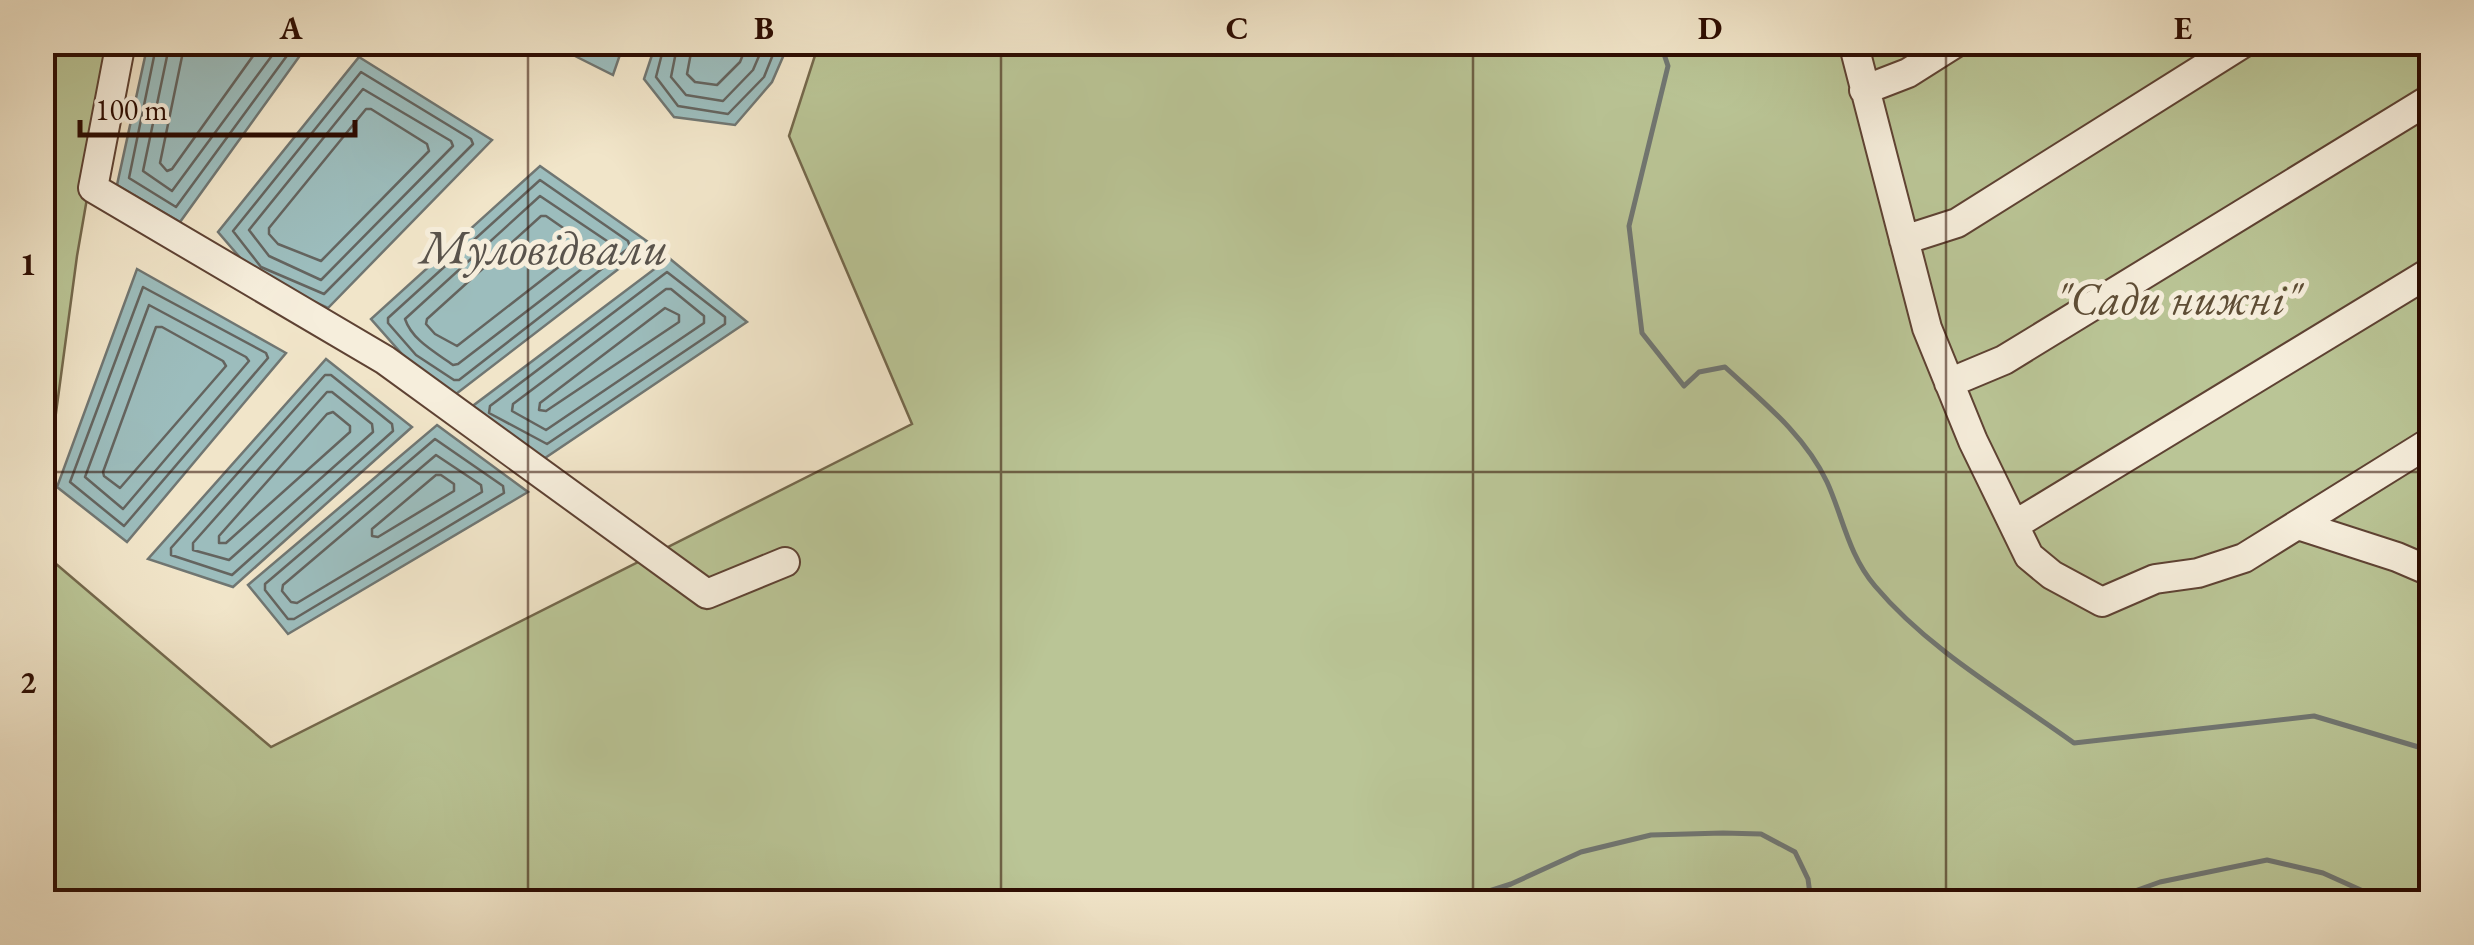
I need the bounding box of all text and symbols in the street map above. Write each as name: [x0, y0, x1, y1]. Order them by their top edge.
text: A: [278, 7, 303, 49]
text: B: [754, 7, 774, 49]
text: C: [1226, 7, 1248, 49]
text: D: [1698, 7, 1722, 49]
text: E: [2174, 7, 2192, 49]
scale bar: [80, 75, 355, 137]
text: 100 m: [95, 90, 168, 129]
water label: Муловідвали: [417, 216, 668, 278]
text: 1: [20, 243, 36, 285]
park label: "Сади нижні": [2055, 269, 2305, 327]
text: 2: [20, 661, 37, 703]

